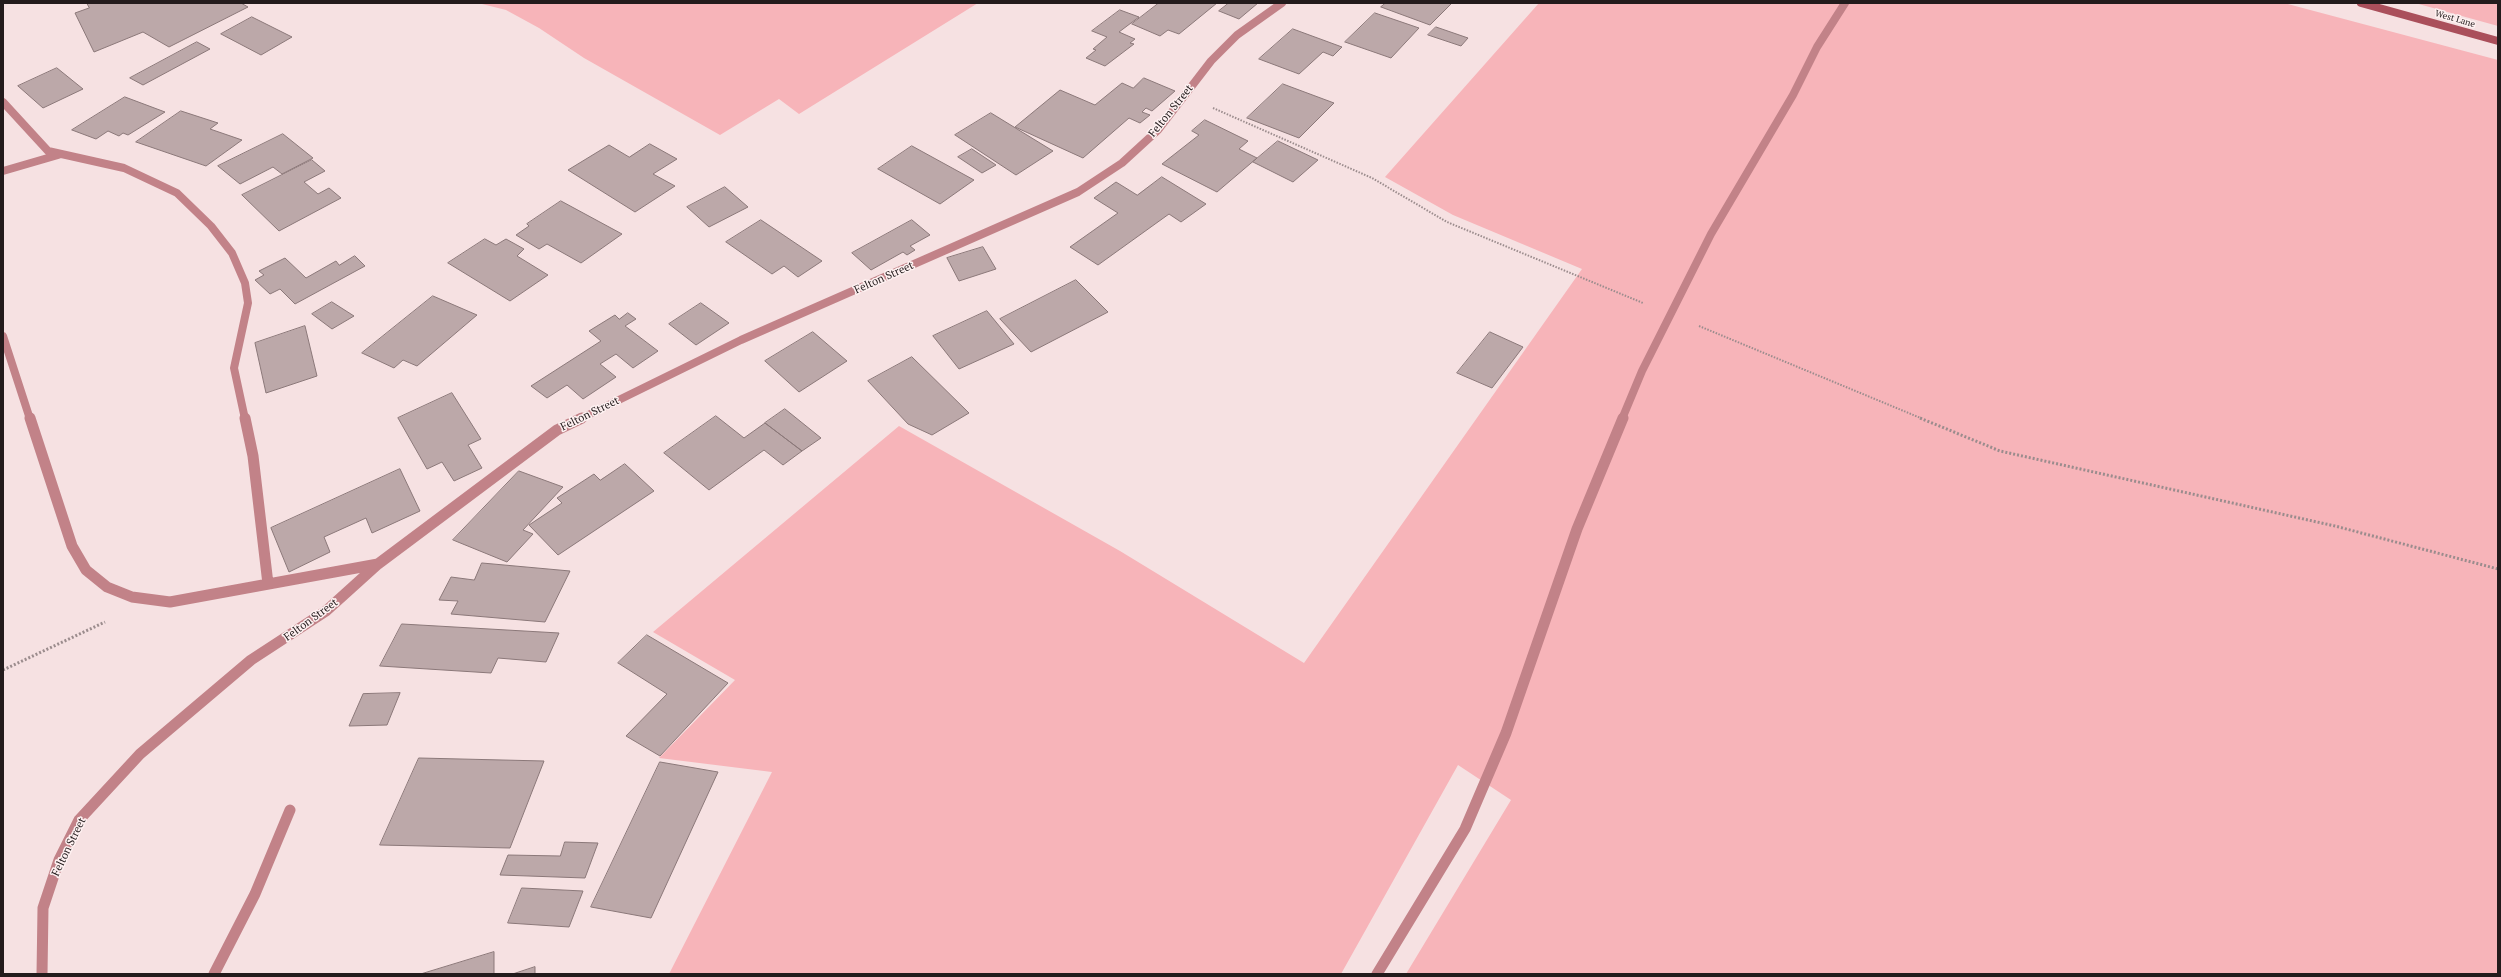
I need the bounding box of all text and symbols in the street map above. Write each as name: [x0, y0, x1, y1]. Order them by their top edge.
street label: West Lane: [2434, 8, 2476, 30]
street label: Felton Street: [1146, 82, 1196, 140]
street label: Felton Street: [852, 259, 916, 297]
street label: Felton Street: [559, 394, 621, 434]
street label: Felton Street: [281, 596, 341, 644]
street label: Felton Street: [49, 816, 89, 878]

